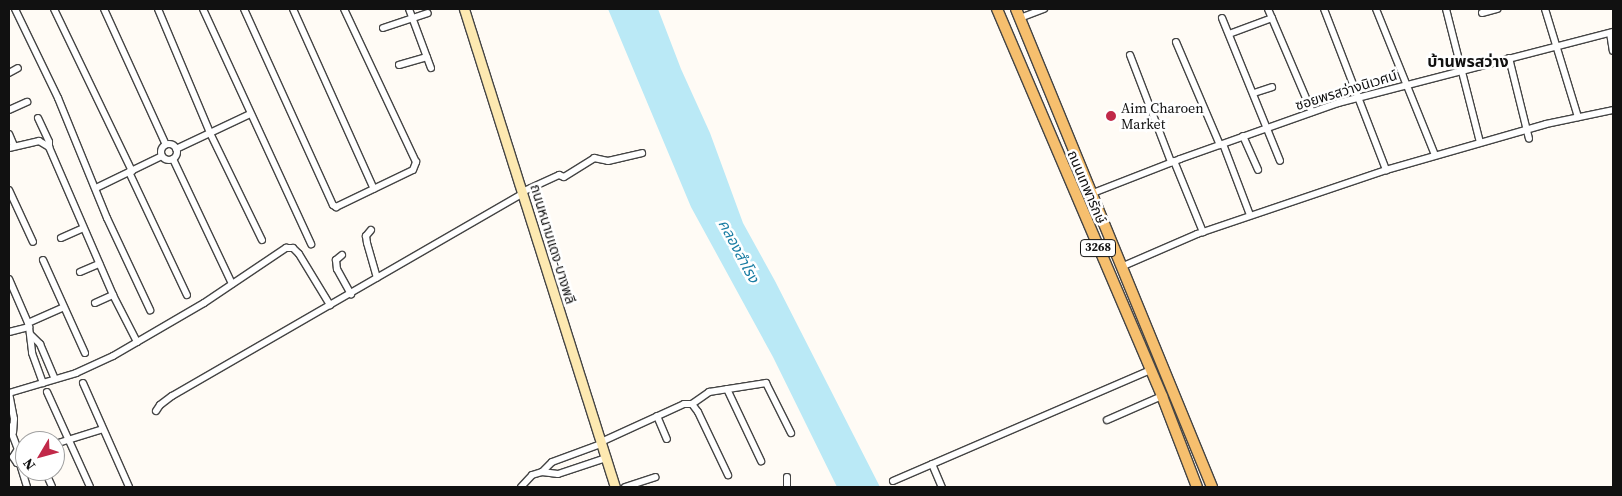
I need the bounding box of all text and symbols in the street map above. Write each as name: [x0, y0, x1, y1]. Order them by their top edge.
district label: บ้านพรสว่าง: [1427, 51, 1509, 71]
street label: ซอยพรสว่างนิเวศน์: [1293, 67, 1399, 113]
place label: Aim Charoen Market: [1121, 100, 1204, 132]
marker: Aim Charoen Market: [1105, 110, 1117, 122]
street label: ถนนเทพารักษ์: [1064, 148, 1110, 226]
street label: ถนนหนามแดง-บางพลี: [527, 182, 579, 306]
water label: คลองสำโรง: [715, 216, 763, 286]
road number: 3268: [1079, 238, 1117, 258]
north arrow: [15, 431, 65, 481]
text: N: [18, 454, 40, 475]

